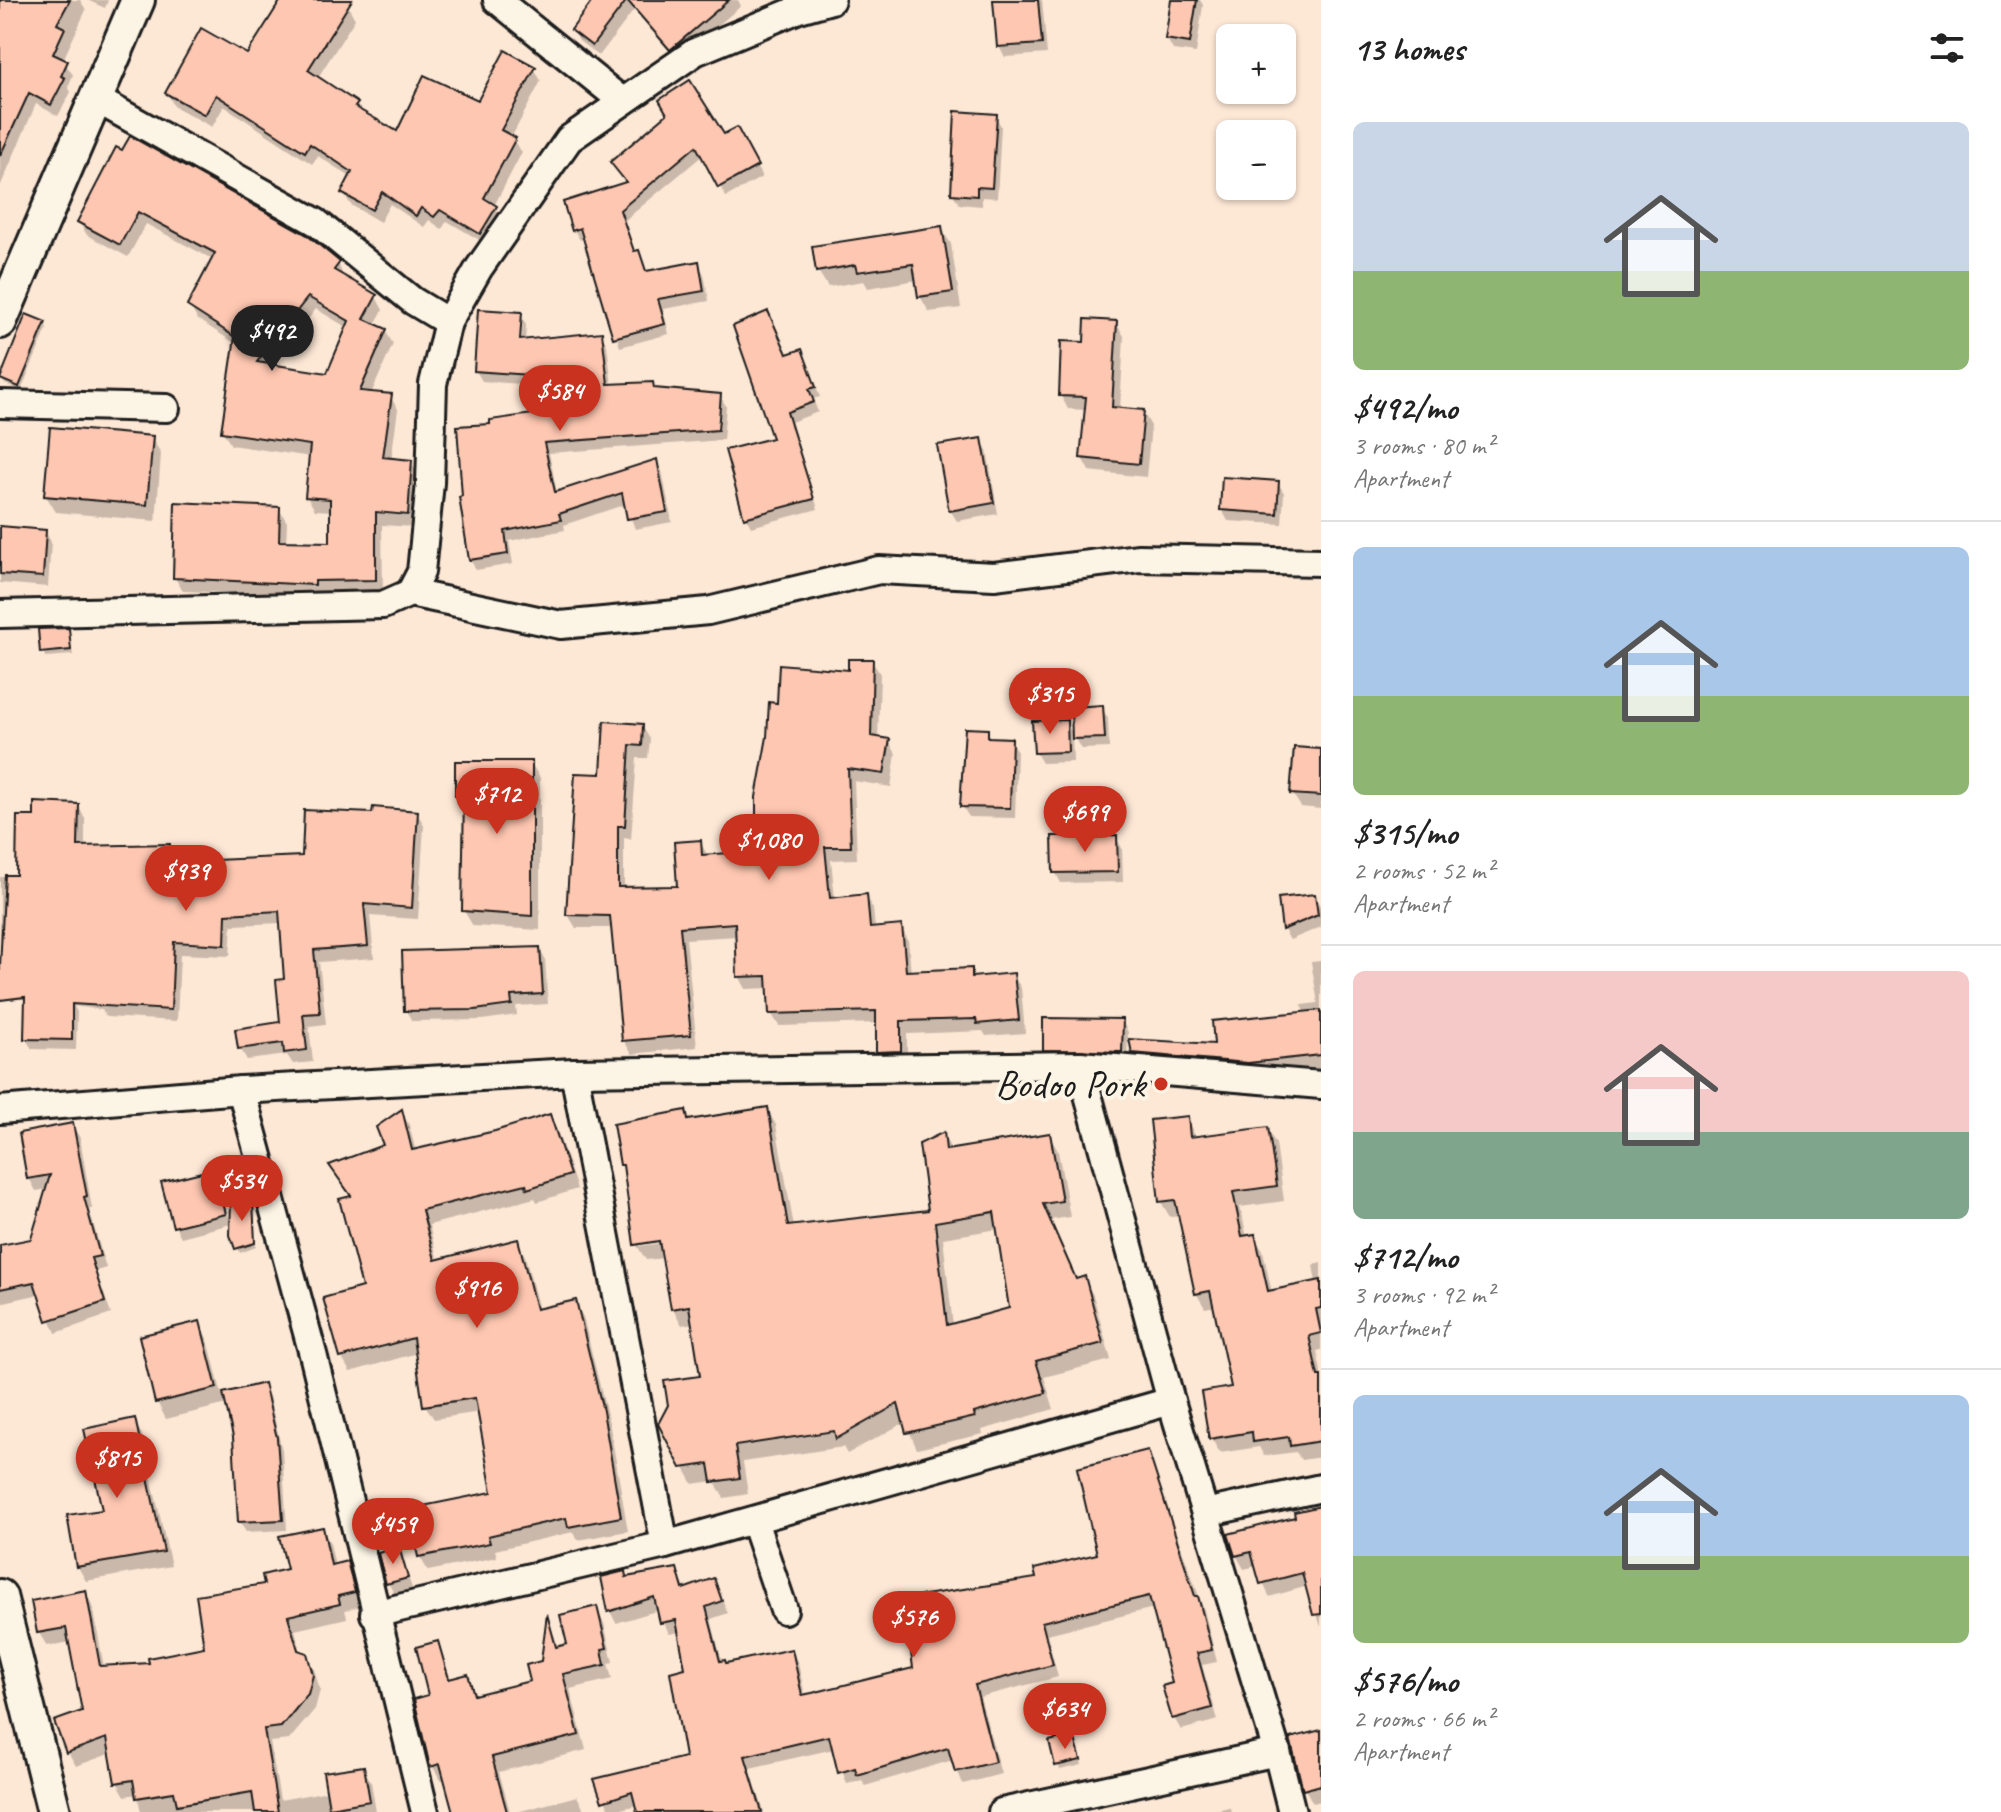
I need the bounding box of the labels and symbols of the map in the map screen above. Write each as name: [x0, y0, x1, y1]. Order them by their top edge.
pin: $492: [225, 305, 319, 373]
pin: $584: [513, 365, 607, 433]
pin: $315: [1003, 668, 1097, 736]
pin: $712: [450, 768, 544, 836]
pin: $699: [1038, 786, 1132, 854]
pin: $1,080: [704, 814, 834, 882]
pin: $939: [139, 845, 233, 913]
place label: Bodoo Pork: [995, 1059, 1147, 1109]
marker: Bodoo Pork: [1152, 1075, 1170, 1093]
pin: $534: [195, 1155, 289, 1223]
pin: $916: [430, 1262, 524, 1330]
pin: $815: [70, 1432, 164, 1500]
pin: $459: [346, 1498, 440, 1566]
pin: $576: [867, 1591, 961, 1659]
pin: $634: [1018, 1683, 1112, 1751]

